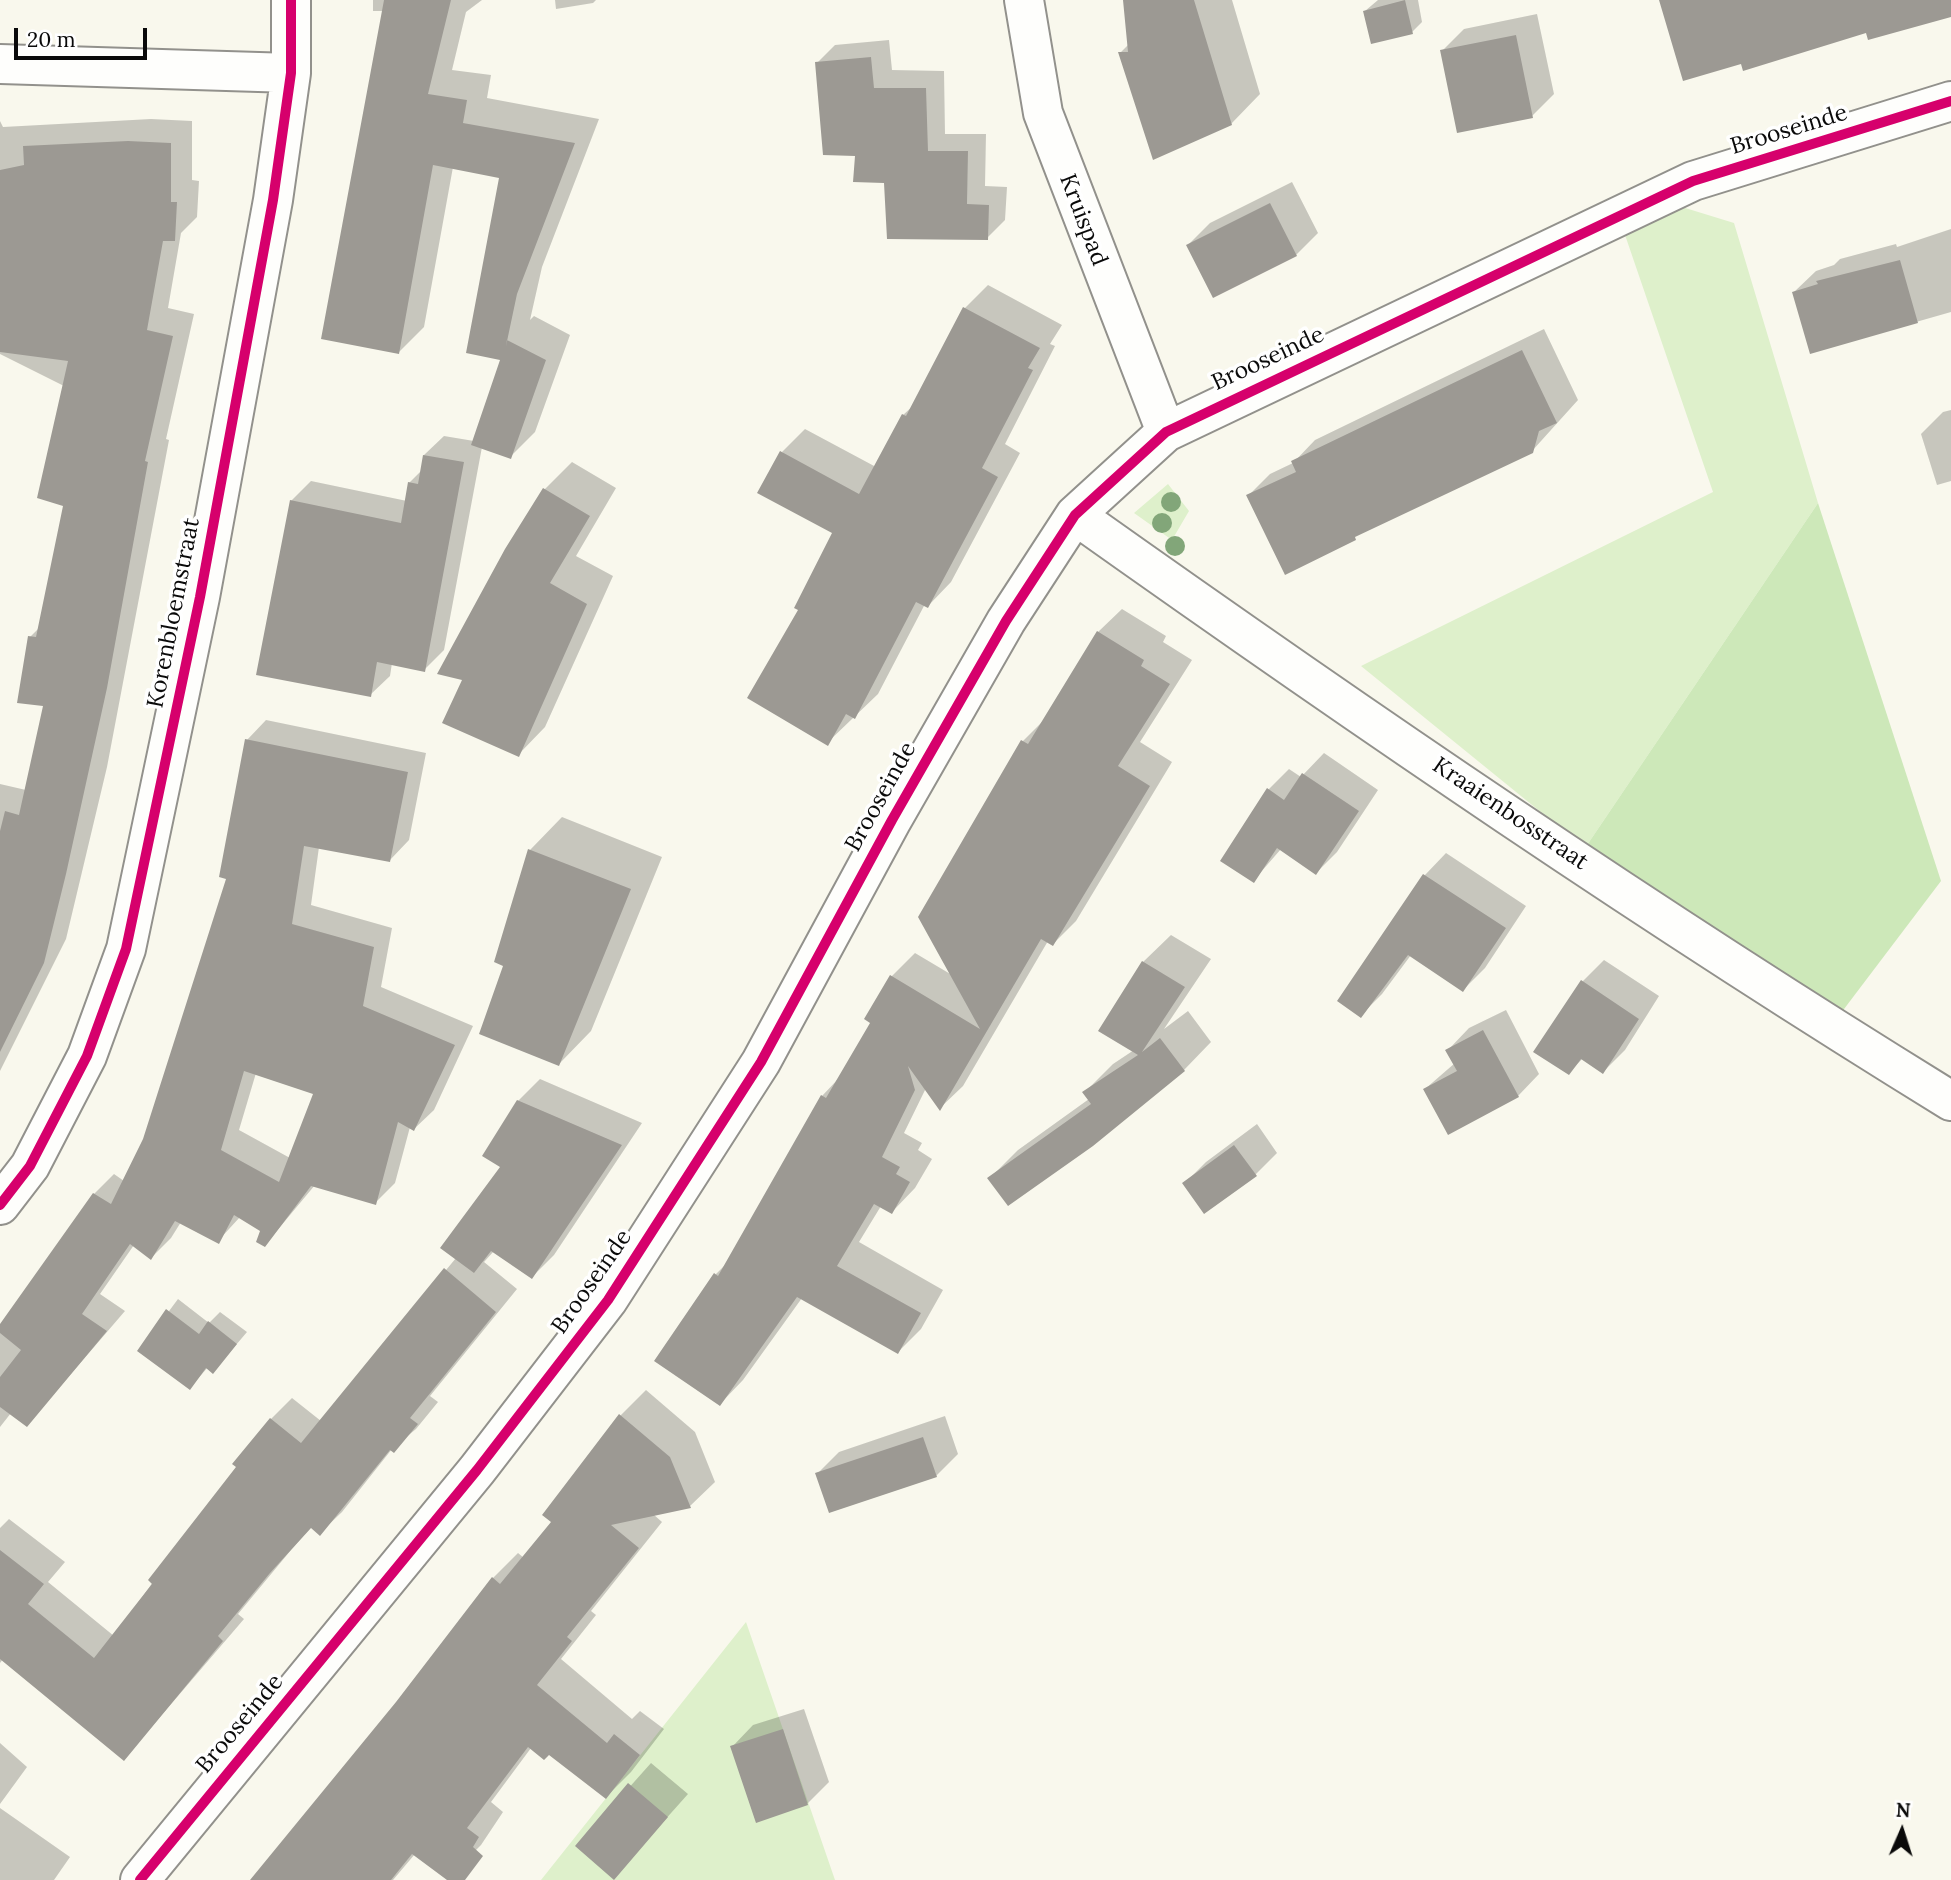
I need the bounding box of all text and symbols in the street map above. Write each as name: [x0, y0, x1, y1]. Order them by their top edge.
scale bar: [18, 14, 150, 58]
text: 20 m: [27, 26, 76, 53]
street label: Brooseinde: [1727, 99, 1851, 161]
street label: Kruispad: [1053, 170, 1113, 270]
street label: Brooseinde: [1208, 321, 1328, 397]
street label: Korenbloemstraat: [142, 516, 206, 710]
street label: Brooseinde: [840, 738, 922, 856]
street label: Kraaienbosstraat: [1427, 752, 1593, 876]
street label: Brooseinde: [546, 1225, 638, 1339]
street label: Brooseinde: [191, 1669, 289, 1779]
north arrow: [1867, 1796, 1937, 1866]
text: N: [1895, 1798, 1911, 1822]

